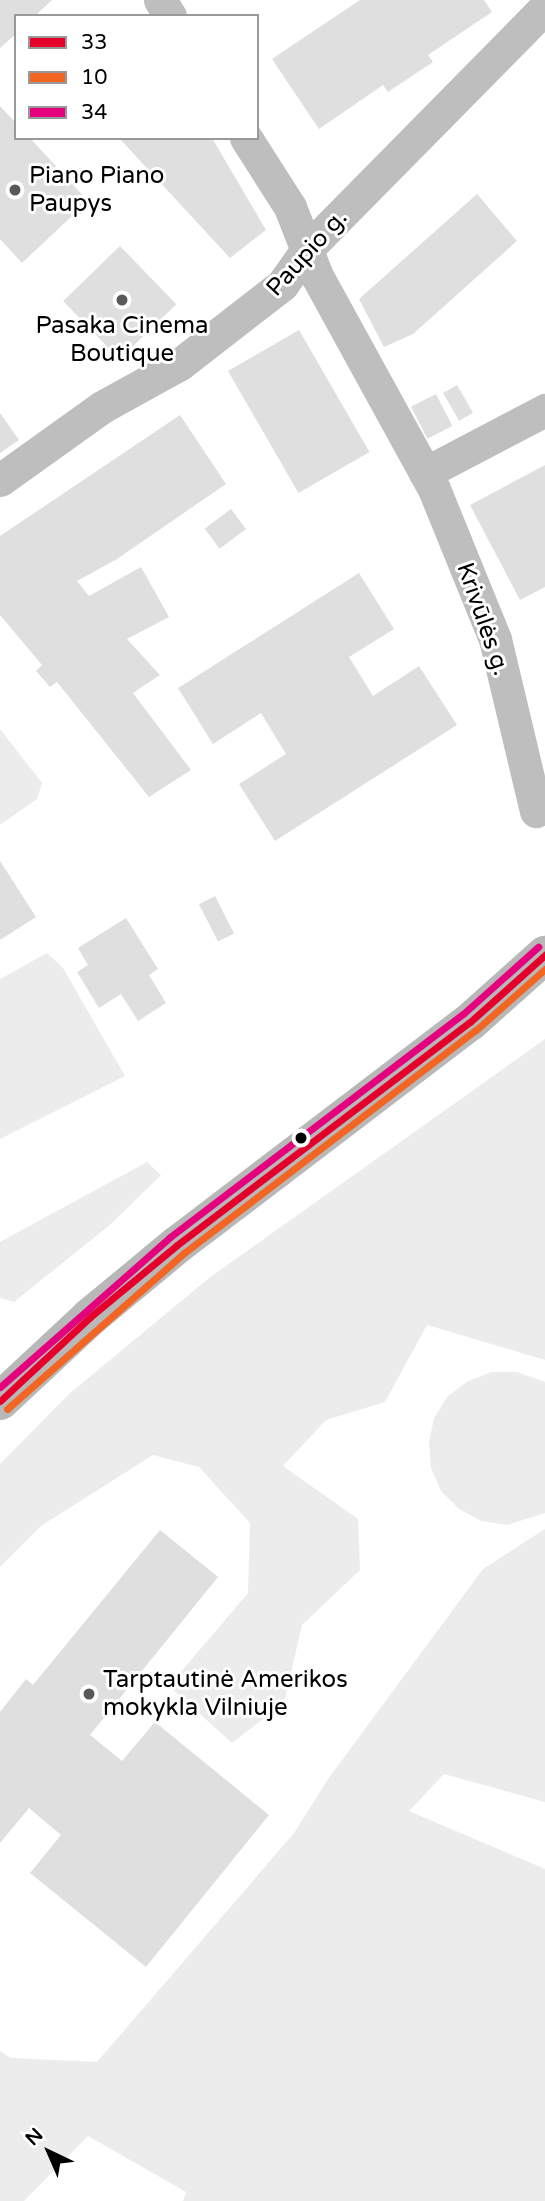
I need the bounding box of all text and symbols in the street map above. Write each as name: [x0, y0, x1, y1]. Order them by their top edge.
legend: [14, 14, 259, 140]
text: 33: [81, 30, 107, 55]
text: 10: [81, 65, 107, 90]
text: 34: [81, 100, 107, 125]
place label: Piano Piano Paupys: [29, 162, 164, 218]
marker: Piano Piano Paupys: [7, 182, 23, 198]
street label: Paupio g.: [261, 204, 353, 302]
marker: Pasaka Cinema Boutique: [114, 292, 130, 308]
place label: Pasaka Cinema Boutique: [36, 312, 208, 368]
street label: Krivūlės g.: [450, 559, 516, 679]
unlabelled marker: [294, 1131, 308, 1145]
place label: Tarptautinė Amerikos mokykla Vilniuje: [103, 1666, 348, 1722]
marker: Tarptautinė Amerikos mokykla Vilniuje: [81, 1686, 97, 1702]
north arrow: [14, 2117, 84, 2187]
text: N: [21, 2124, 48, 2150]

